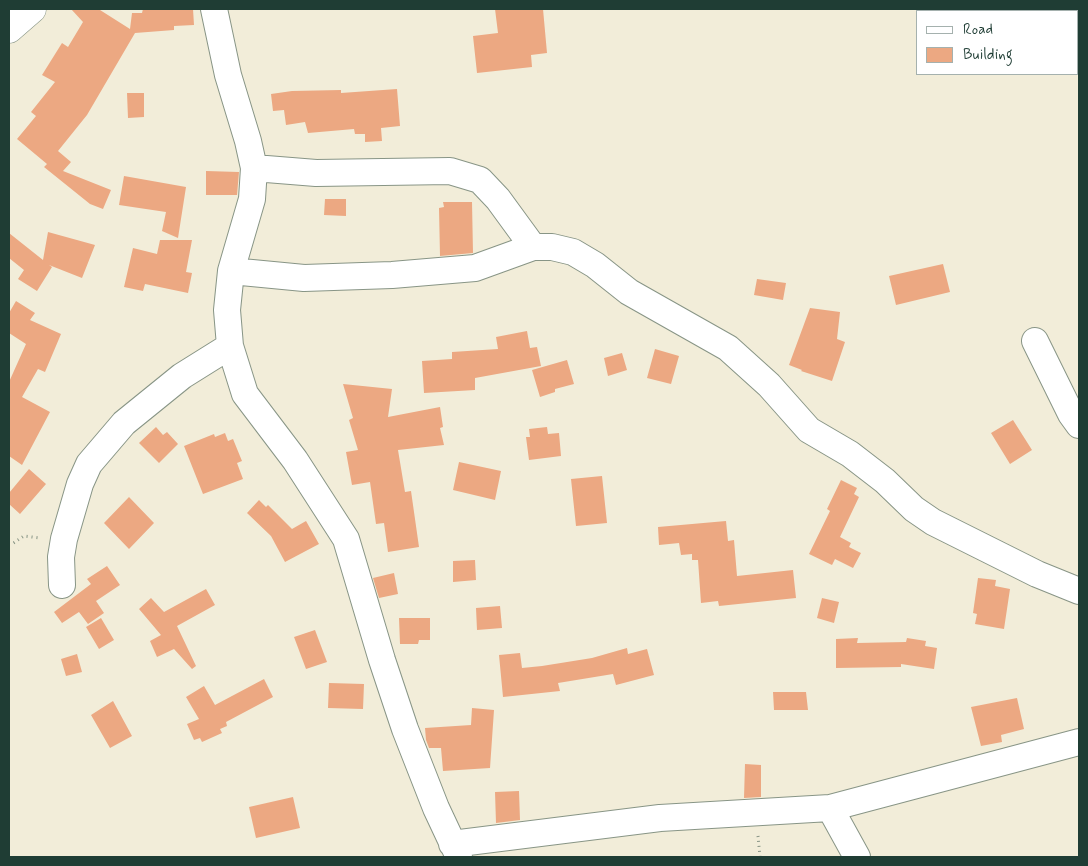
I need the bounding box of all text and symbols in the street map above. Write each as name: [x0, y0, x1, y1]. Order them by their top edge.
legend: [916, 10, 1078, 75]
text: Road: [963, 20, 993, 40]
text: Building: [963, 45, 1013, 65]

